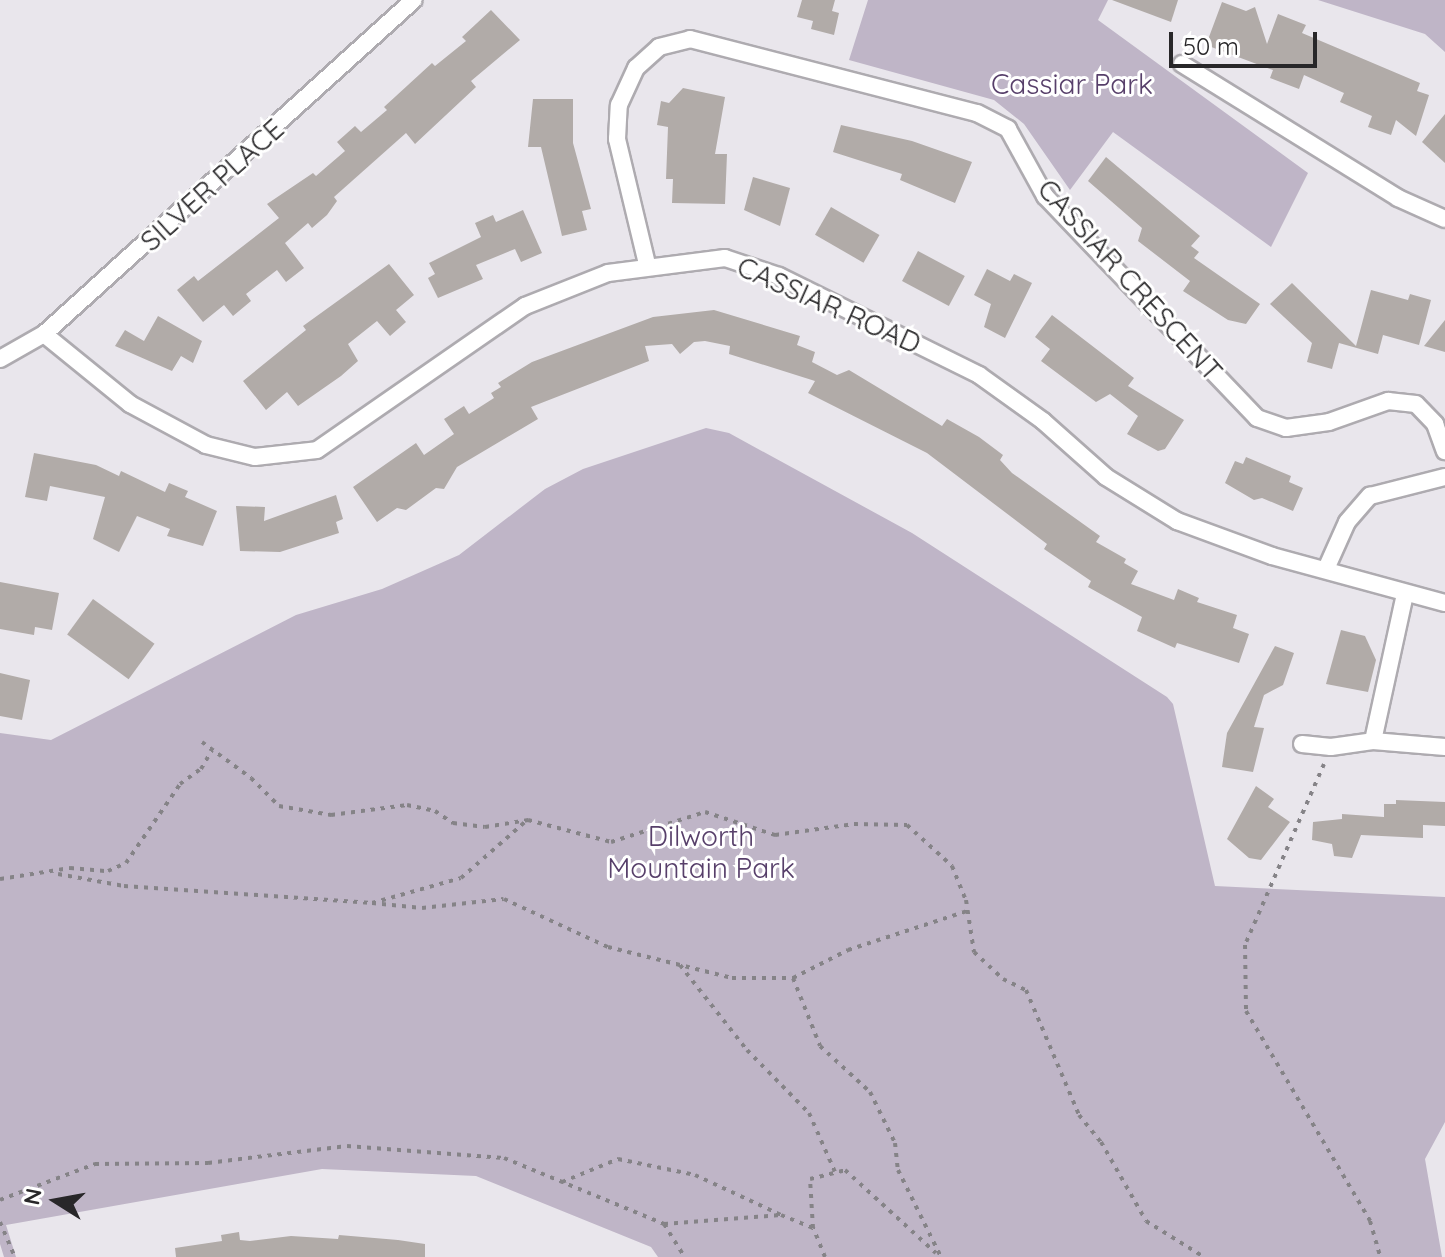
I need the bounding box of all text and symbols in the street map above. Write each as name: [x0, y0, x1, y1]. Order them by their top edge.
scale bar: [1173, 16, 1321, 66]
text: 50 m: [1183, 31, 1239, 61]
park label: Cassiar Park: [991, 67, 1153, 101]
street label: SILVER PLACE: [134, 112, 290, 258]
street label: CASSIAR CRESCENT: [1031, 172, 1229, 388]
street label: CASSIAR ROAD: [732, 250, 926, 360]
park label: Dilworth Mountain Park: [607, 819, 795, 885]
north arrow: [16, 1161, 96, 1241]
text: N: [17, 1186, 48, 1207]

